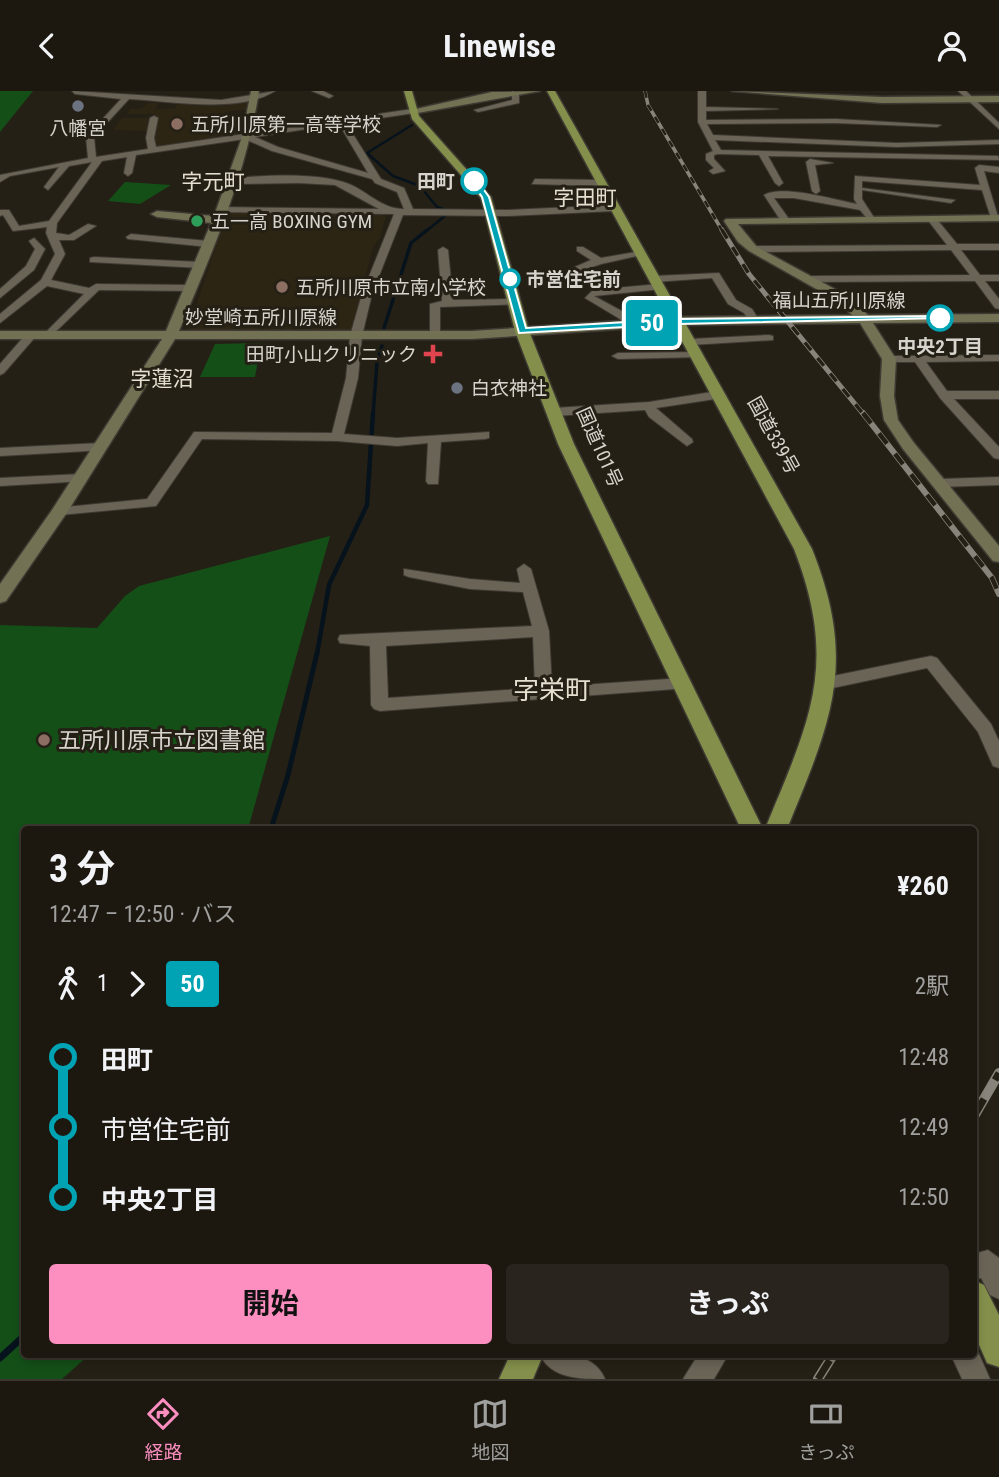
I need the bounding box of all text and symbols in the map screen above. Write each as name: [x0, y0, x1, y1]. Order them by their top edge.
icon: back: [28, 27, 66, 65]
text: Linewise: [443, 27, 556, 65]
icon: person: [933, 27, 971, 65]
marker: 八幡宮: [70, 98, 86, 114]
place label: 五所川原第一高等学校: [191, 113, 381, 136]
marker: 五所川原第一高等学校: [169, 116, 185, 132]
place label: 八幡宮: [49, 117, 107, 140]
marker: 田町: [461, 168, 487, 194]
district label: 字元町: [182, 170, 245, 194]
place label: 田町: [417, 170, 455, 193]
district label: 字田町: [554, 186, 617, 210]
place label: 五一高 BOXING GYM: [211, 210, 372, 233]
marker: 五一高 BOXING GYM: [189, 213, 205, 229]
place label: 市営住宅前: [526, 268, 621, 291]
marker: 市営住宅前: [500, 269, 520, 289]
place label: 五所川原市立南小学校: [296, 276, 486, 299]
marker: 五所川原市立南小学校: [274, 279, 290, 295]
street label: 福山五所川原線: [772, 289, 906, 312]
line badge: 50: [620, 300, 684, 346]
marker: 中央2丁目: [927, 305, 953, 331]
street label: 妙堂崎五所川原線: [185, 306, 337, 329]
text: 50: [640, 309, 664, 337]
place label: 中央2丁目: [897, 335, 983, 358]
place label: 田町小山クリニック: [246, 343, 417, 366]
marker: 田町小山クリニック: [423, 344, 443, 364]
district label: 字蓮沼: [131, 367, 194, 391]
place label: 白衣神社: [471, 377, 547, 400]
marker: 白衣神社: [449, 380, 465, 396]
street label: 国道339号: [743, 392, 804, 478]
street label: 国道101号: [572, 404, 627, 491]
district label: 字栄町: [513, 675, 591, 705]
place label: 五所川原市立図書館: [58, 727, 265, 754]
marker: 五所川原市立図書館: [36, 732, 52, 748]
text: 3 分: [49, 847, 115, 891]
text: ¥260: [897, 871, 949, 901]
text: 12:47 – 12:50 · バス: [49, 901, 236, 928]
icon: walk: [49, 965, 87, 1003]
icon: forward: [118, 965, 156, 1003]
text: 1: [97, 970, 108, 997]
text: 50: [180, 970, 205, 998]
text: 2駅: [915, 973, 949, 1000]
text: 12:48: [898, 1044, 949, 1071]
text: 田町: [101, 1045, 153, 1075]
text: 12:49: [898, 1114, 949, 1141]
text: 市営住宅前: [101, 1115, 231, 1145]
text: 12:50: [898, 1184, 949, 1211]
text: 中央2丁目: [101, 1185, 218, 1215]
button: 開始: [49, 1264, 492, 1344]
button: きっぷ: [506, 1264, 949, 1344]
tab: 経路: [144, 1395, 182, 1464]
tab: 地図: [471, 1395, 509, 1464]
tab: きっぷ: [798, 1395, 855, 1464]

